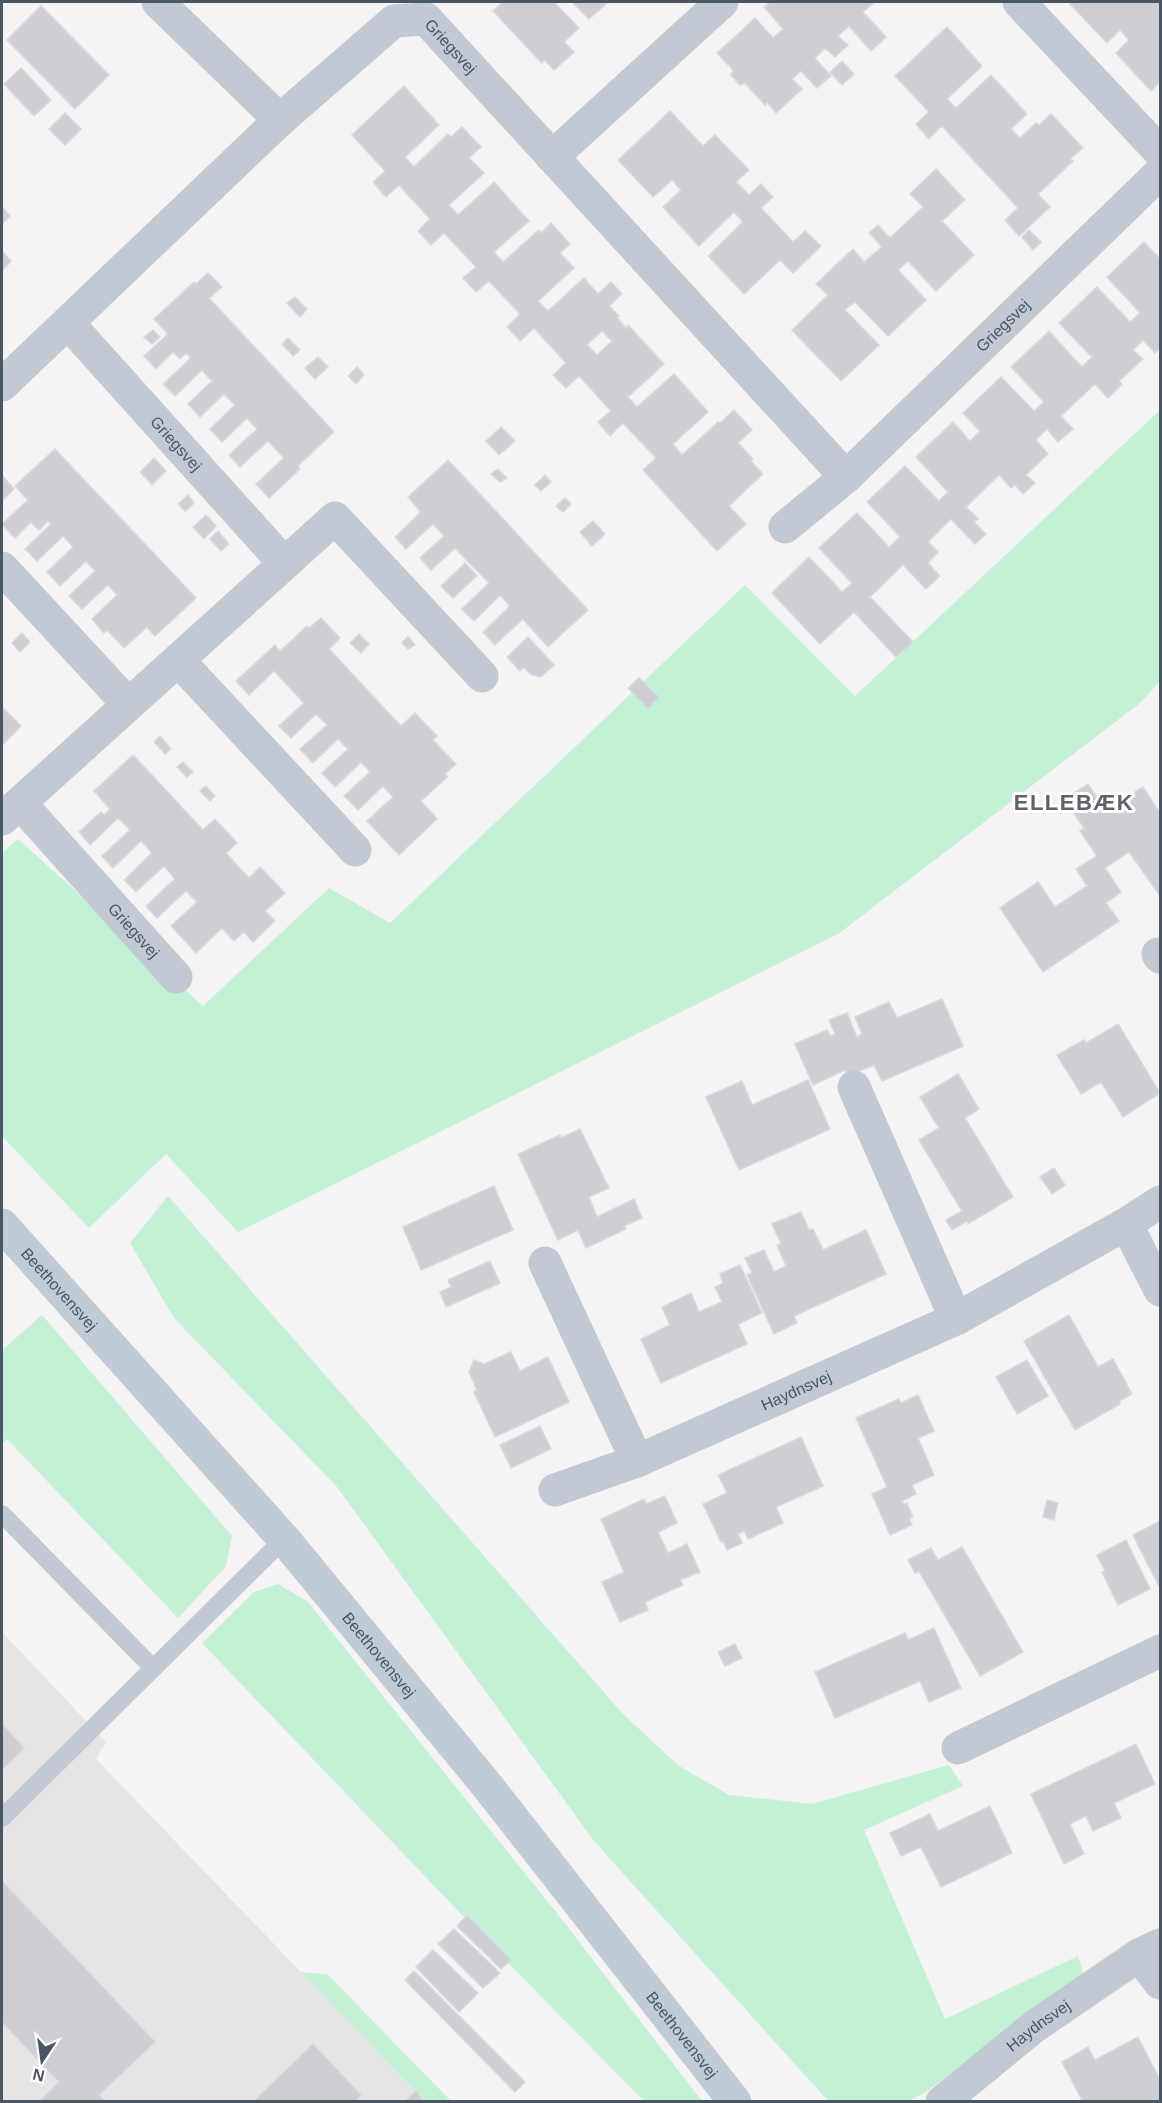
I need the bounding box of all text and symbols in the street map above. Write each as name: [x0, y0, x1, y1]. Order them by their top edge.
street label: Griegsvej: [421, 16, 480, 77]
street label: Griegsvej: [973, 296, 1033, 355]
street label: Griegsvej: [147, 413, 205, 475]
district label: ELLEBÆK: [1014, 790, 1134, 815]
street label: Griegsvej: [105, 900, 163, 962]
street label: Beethovensvej: [18, 1245, 101, 1334]
street label: Haydnsvej: [759, 1368, 834, 1414]
street label: Beethovensvej: [339, 1609, 419, 1701]
street label: Beethovensvej: [643, 1988, 721, 2082]
street label: Haydnsvej: [1003, 1997, 1073, 2055]
north arrow: [12, 2031, 72, 2091]
text: N: [31, 2066, 46, 2085]

